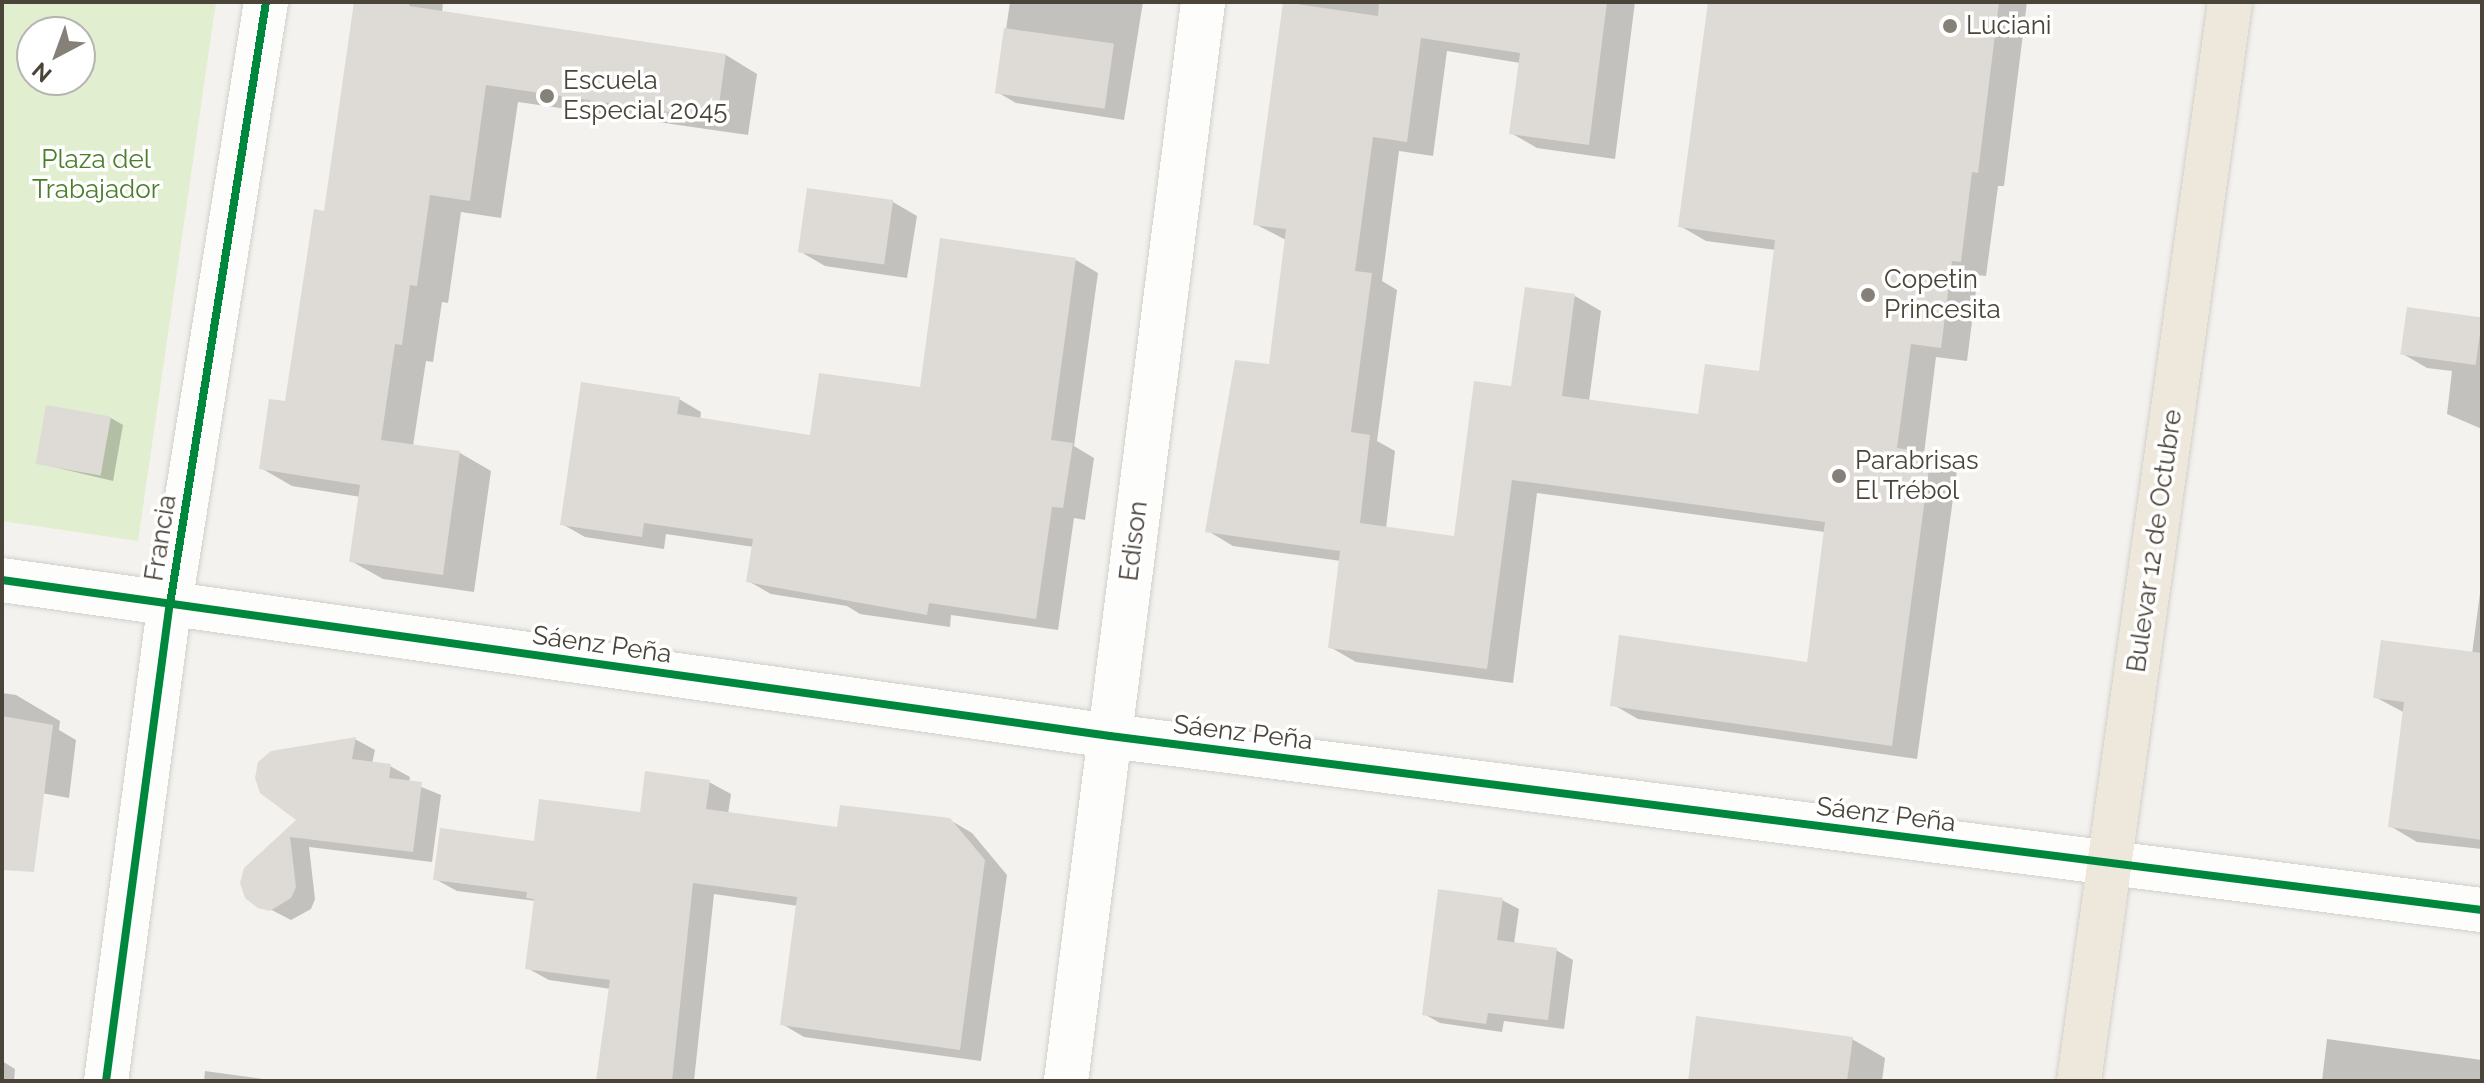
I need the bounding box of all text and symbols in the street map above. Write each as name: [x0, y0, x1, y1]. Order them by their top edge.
place label: Luciani: [1966, 10, 2051, 42]
north arrow: [16, 16, 96, 96]
marker: Luciani: [1941, 17, 1959, 35]
text: N: [27, 57, 56, 88]
place label: Escuela Especial 2045: [563, 65, 728, 126]
marker: Escuela Especial 2045: [538, 87, 556, 105]
park label: Plaza del Trabajador: [32, 144, 160, 206]
place label: Copetin Princesita: [1884, 264, 2001, 326]
marker: Copetin Princesita: [1859, 286, 1877, 304]
street label: Bulevar 12 de Octubre: [2121, 407, 2189, 675]
place label: Parabrisas El Trébol: [1855, 445, 1979, 506]
marker: Parabrisas El Trébol: [1830, 467, 1848, 485]
street label: Francia: [139, 493, 183, 583]
street label: Edison: [1114, 499, 1154, 583]
street label: Sáenz Peña: [530, 620, 674, 670]
street label: Sáenz Peña: [1171, 709, 1315, 757]
street label: Sáenz Peña: [1814, 791, 1958, 839]

